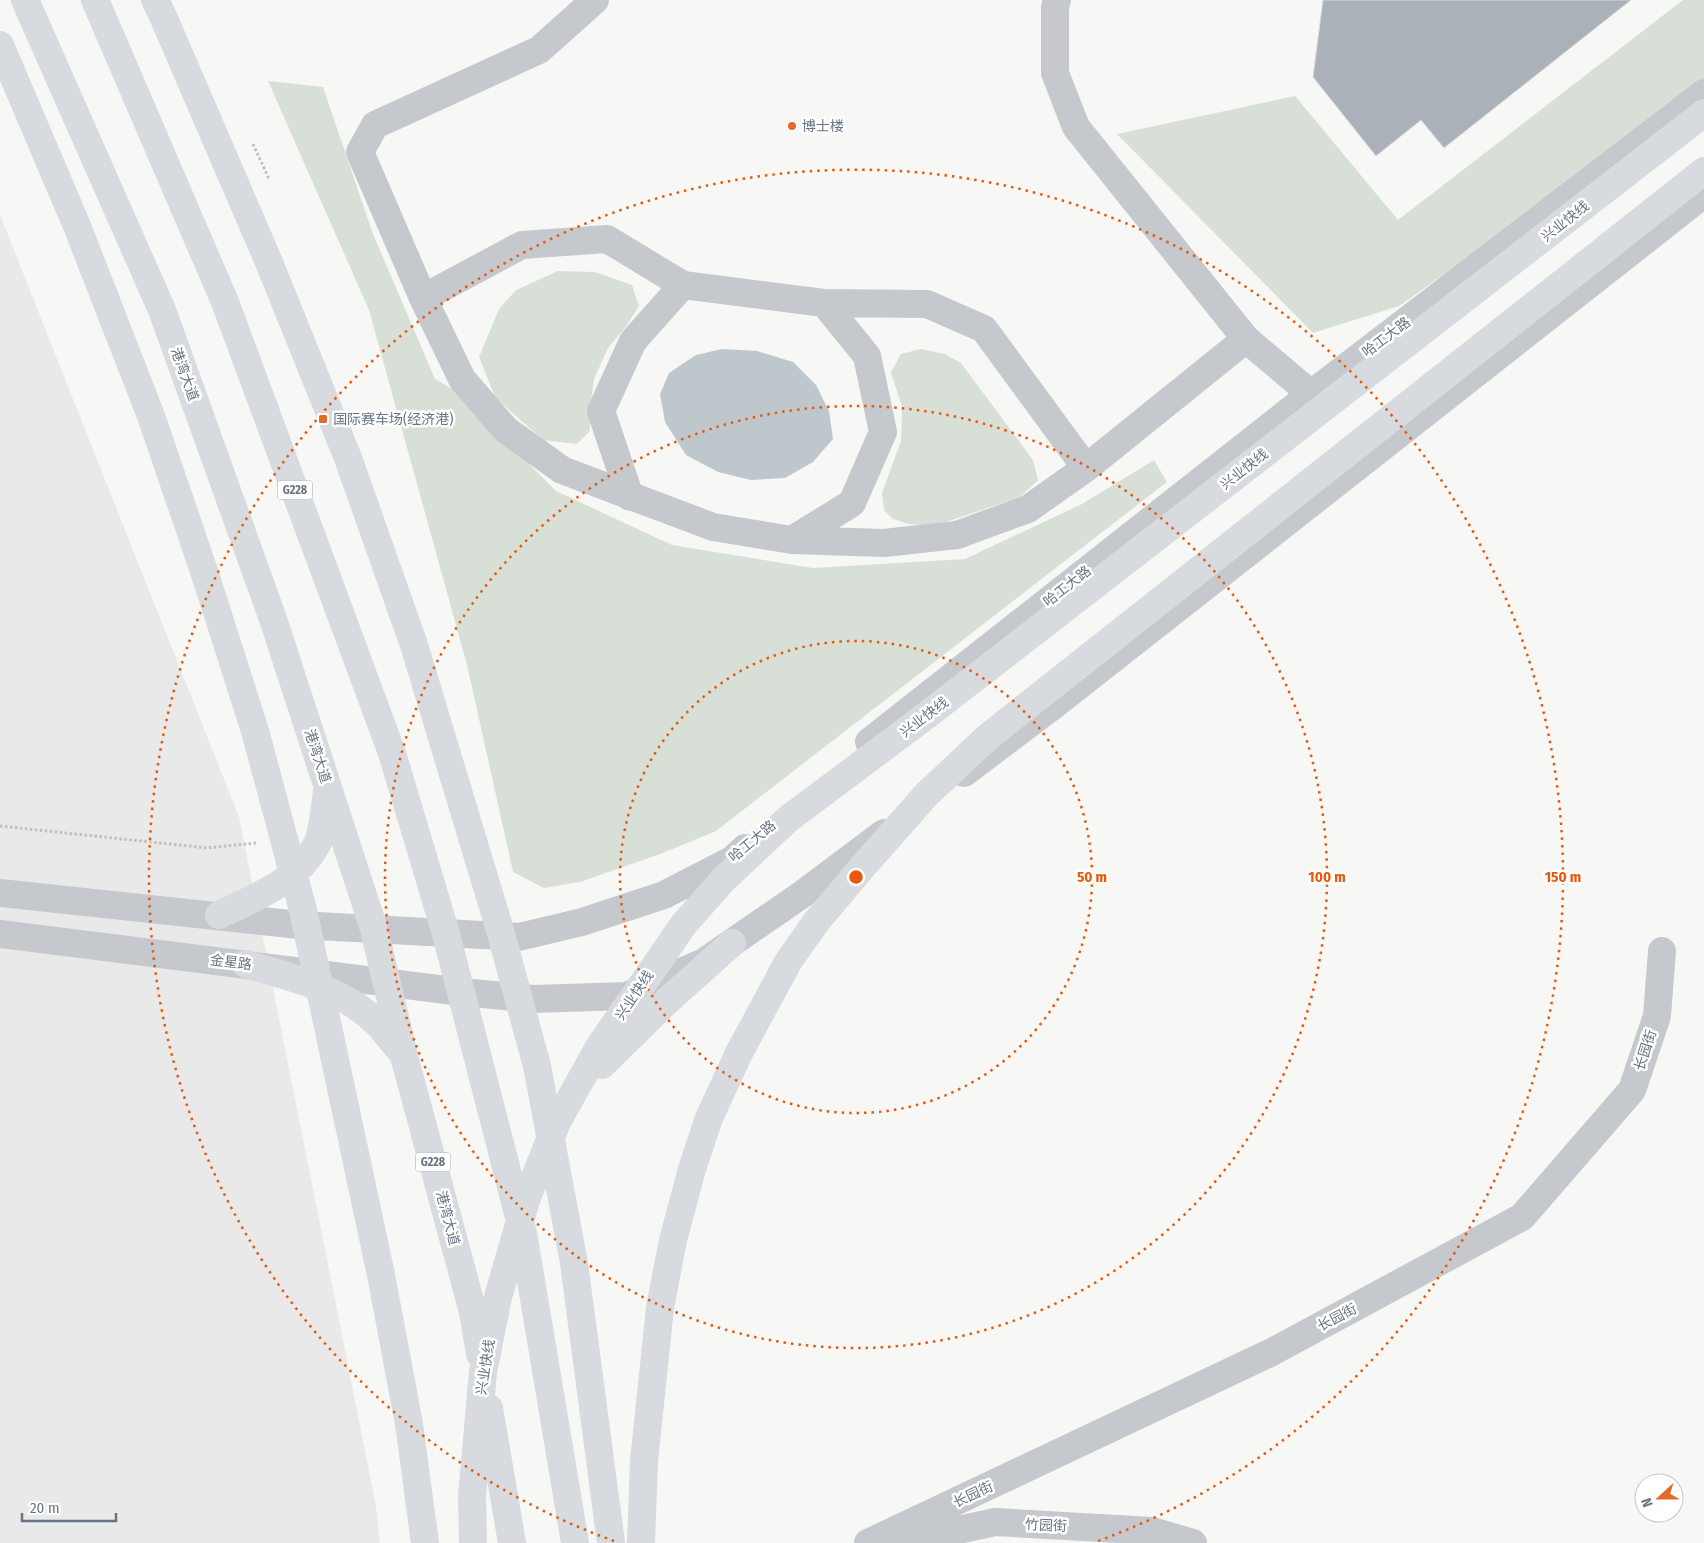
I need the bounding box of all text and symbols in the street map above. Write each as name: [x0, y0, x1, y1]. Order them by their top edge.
place label: 博士楼: [802, 118, 844, 135]
marker: 博士楼: [786, 120, 798, 132]
street label: 兴业快线: [1538, 197, 1593, 245]
street label: 哈工大路: [1359, 314, 1414, 361]
street label: 港湾大道: [167, 345, 202, 403]
place label: 国际赛车场(经济港): [333, 411, 453, 428]
marker: 国际赛车场(经济港): [317, 413, 329, 425]
street label: 兴业快线: [1217, 445, 1272, 493]
road number: G228: [278, 480, 312, 500]
street label: 哈工大路: [1040, 562, 1095, 610]
street label: 兴业快线: [897, 694, 952, 741]
street label: 港湾大道: [301, 727, 334, 785]
street label: 哈工大路: [725, 817, 779, 866]
centre of rings: [847, 868, 865, 886]
text: 50 m: [1077, 868, 1107, 886]
text: 100 m: [1308, 868, 1346, 886]
text: 150 m: [1545, 868, 1581, 886]
street label: 金星路: [209, 952, 253, 973]
street label: 兴业快线: [612, 967, 657, 1023]
street label: 长园街: [1631, 1028, 1660, 1073]
road number: G228: [416, 1152, 450, 1172]
street label: 港湾大道: [432, 1189, 463, 1247]
street label: 长园街: [1315, 1300, 1360, 1335]
street label: 兴业快线: [473, 1338, 498, 1396]
north arrow: [1634, 1473, 1684, 1523]
street label: 长园街: [951, 1478, 996, 1511]
scale bar: [22, 1490, 116, 1522]
text: N: [1638, 1496, 1657, 1509]
text: 20 m: [30, 1499, 60, 1517]
street label: 竹园街: [1025, 1516, 1067, 1535]

